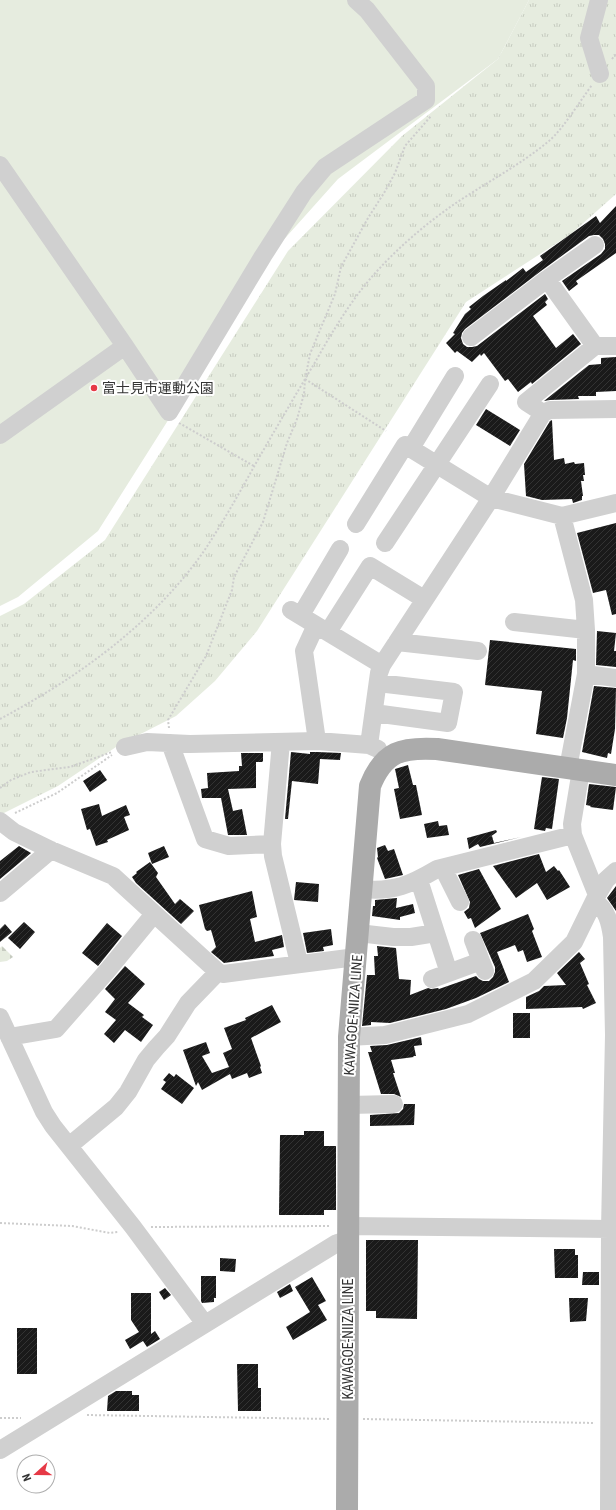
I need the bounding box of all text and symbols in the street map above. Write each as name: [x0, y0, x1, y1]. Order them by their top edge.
place label: 富士見市運動公園: [102, 380, 214, 396]
marker: 富士見市運動公園: [89, 383, 99, 393]
street label: KAWAGOE-NIIZA LINE: [341, 954, 365, 1076]
street label: KAWAGOE-NIIZA LINE: [340, 1279, 356, 1399]
north arrow: [16, 1454, 56, 1494]
text: N: [20, 1472, 34, 1483]

